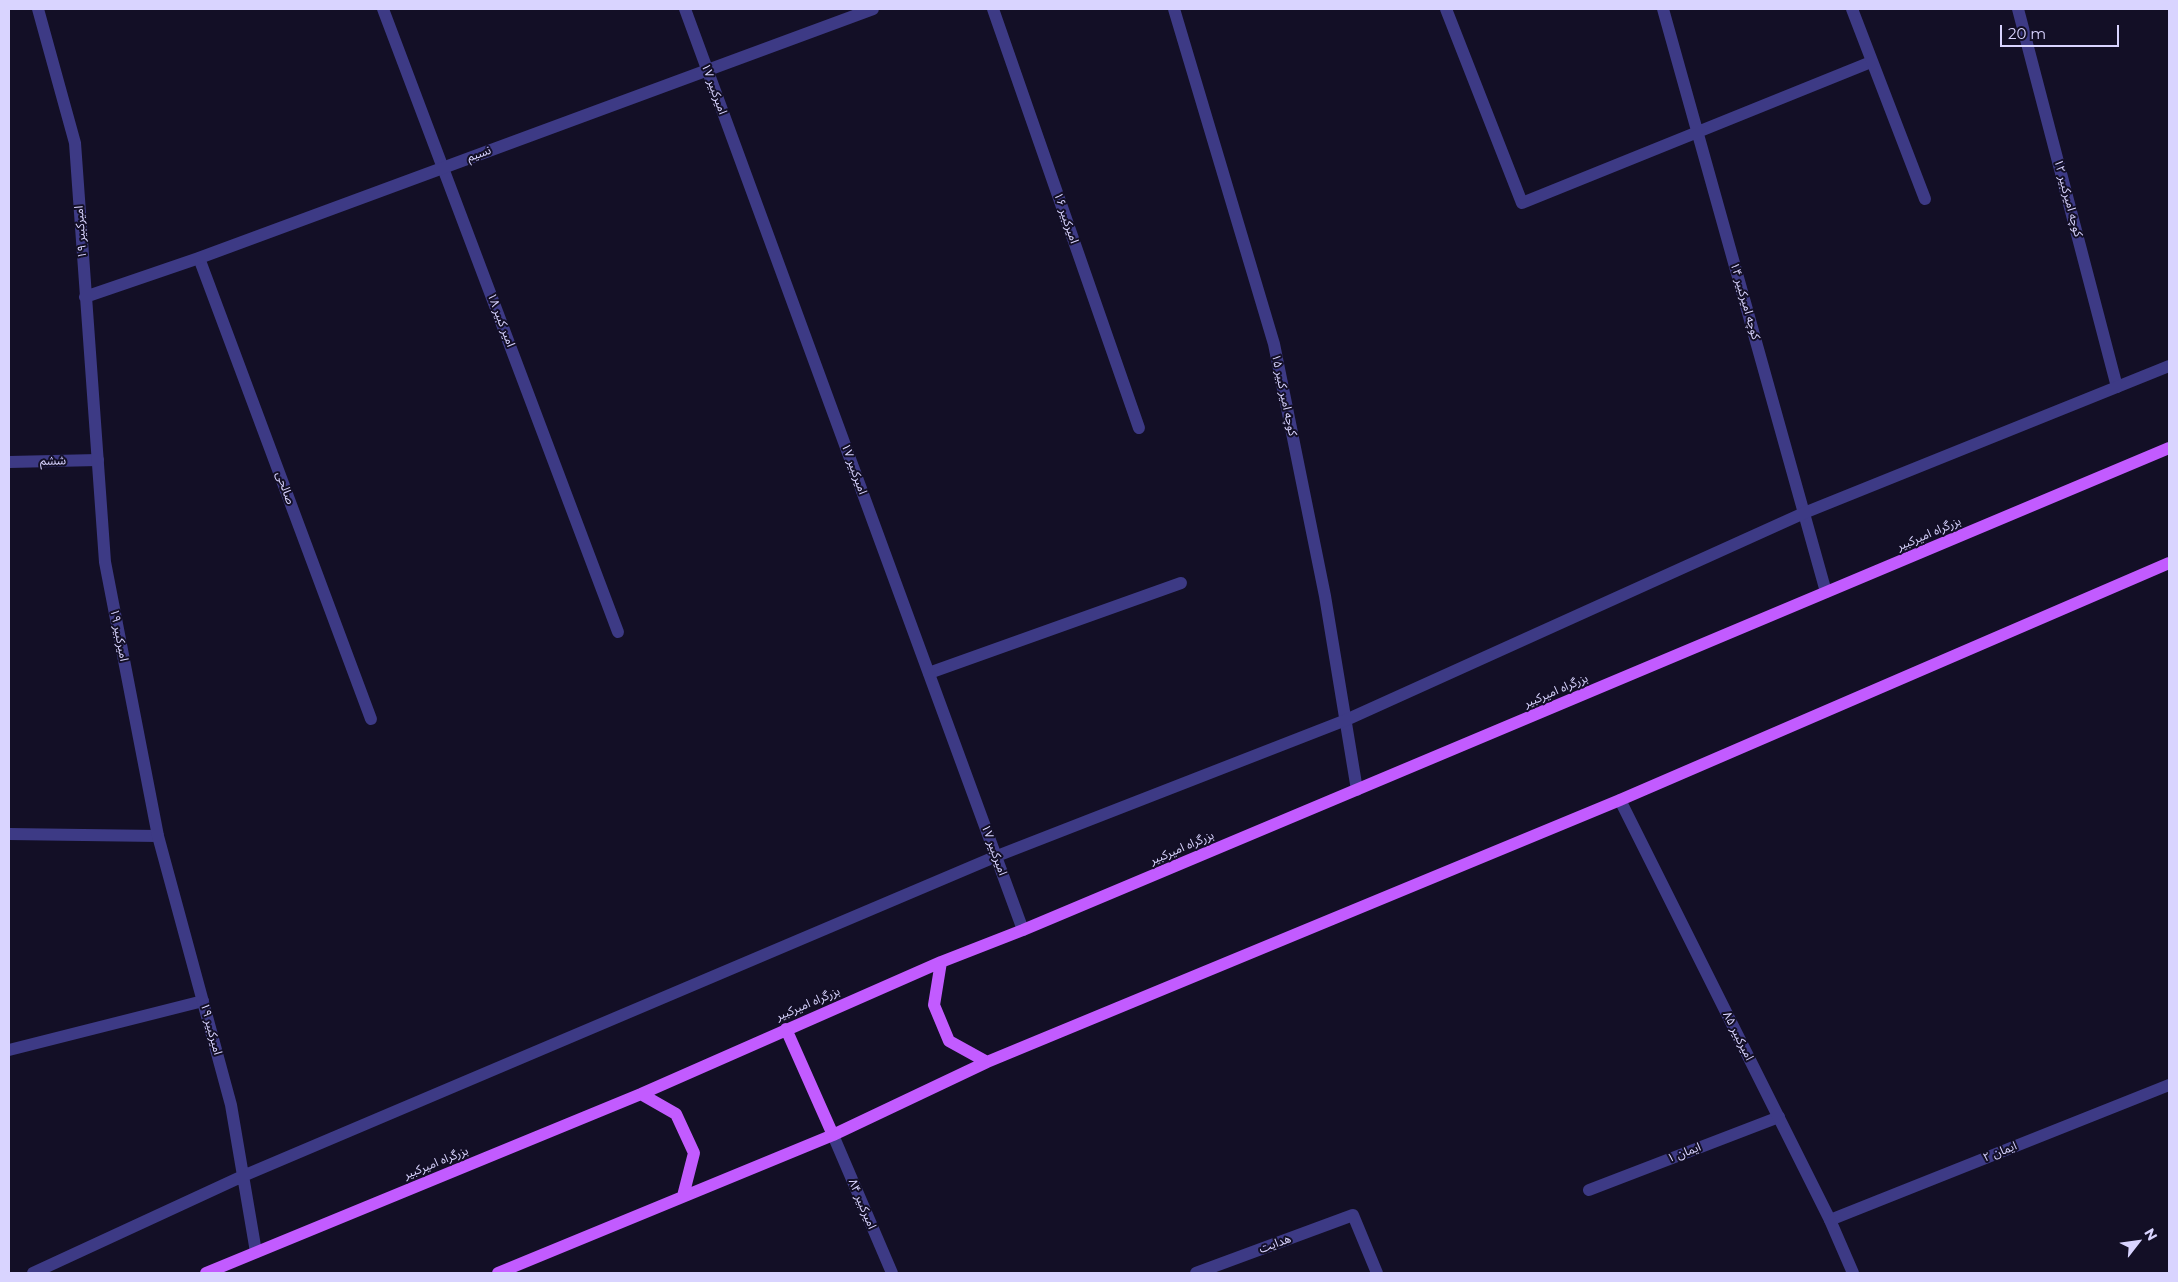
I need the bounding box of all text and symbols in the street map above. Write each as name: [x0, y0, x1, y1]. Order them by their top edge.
scale bar: [2003, 15, 2122, 47]
text: 20 m: [2008, 24, 2046, 43]
street label: امیرکبیر ۱۷: [698, 62, 730, 116]
street label: نسیم: [465, 143, 493, 165]
street label: کوچه امیرکبیر ۱۲: [2051, 158, 2085, 238]
street label: امیرکبیر ۱۶: [1051, 191, 1081, 245]
street label: امیرکبیر ۱۹: [72, 205, 90, 259]
street label: کوچه امیرکبیر ۱۴: [1727, 261, 1763, 341]
street label: امیر کبیر ۱۸: [484, 291, 518, 349]
street label: کوچه امیر کبیر ۱۵: [1268, 353, 1300, 437]
street label: امیرکبیر ۱۷: [838, 442, 870, 496]
street label: ششم: [40, 454, 66, 468]
street label: صالحی: [272, 470, 298, 506]
street label: بزرگراه امیرکبیر: [1895, 514, 1963, 554]
street label: امیرکبیر ۱۹: [107, 608, 131, 662]
street label: بزرگراه امیرکبیر: [1522, 671, 1590, 711]
street label: امیرکبیر ۱۷: [978, 823, 1010, 877]
street label: بزرگراه امیرکبیر: [1148, 828, 1216, 868]
street label: بزرگراه امیرکبیر: [774, 984, 842, 1024]
street label: امیرکبیر ۱۹: [197, 1002, 225, 1056]
street label: امیرکبیر ۸۵: [1720, 1009, 1756, 1063]
street label: ایمان ۲: [1981, 1139, 2019, 1165]
street label: ایمان ۱: [1665, 1140, 1703, 1166]
street label: بزرگراه امیرکبیر: [402, 1144, 470, 1182]
street label: امیرکبیر ۸۴: [845, 1177, 879, 1231]
north arrow: [2113, 1217, 2163, 1267]
text: N: [2140, 1225, 2162, 1244]
street label: هدایت: [1257, 1232, 1293, 1256]

